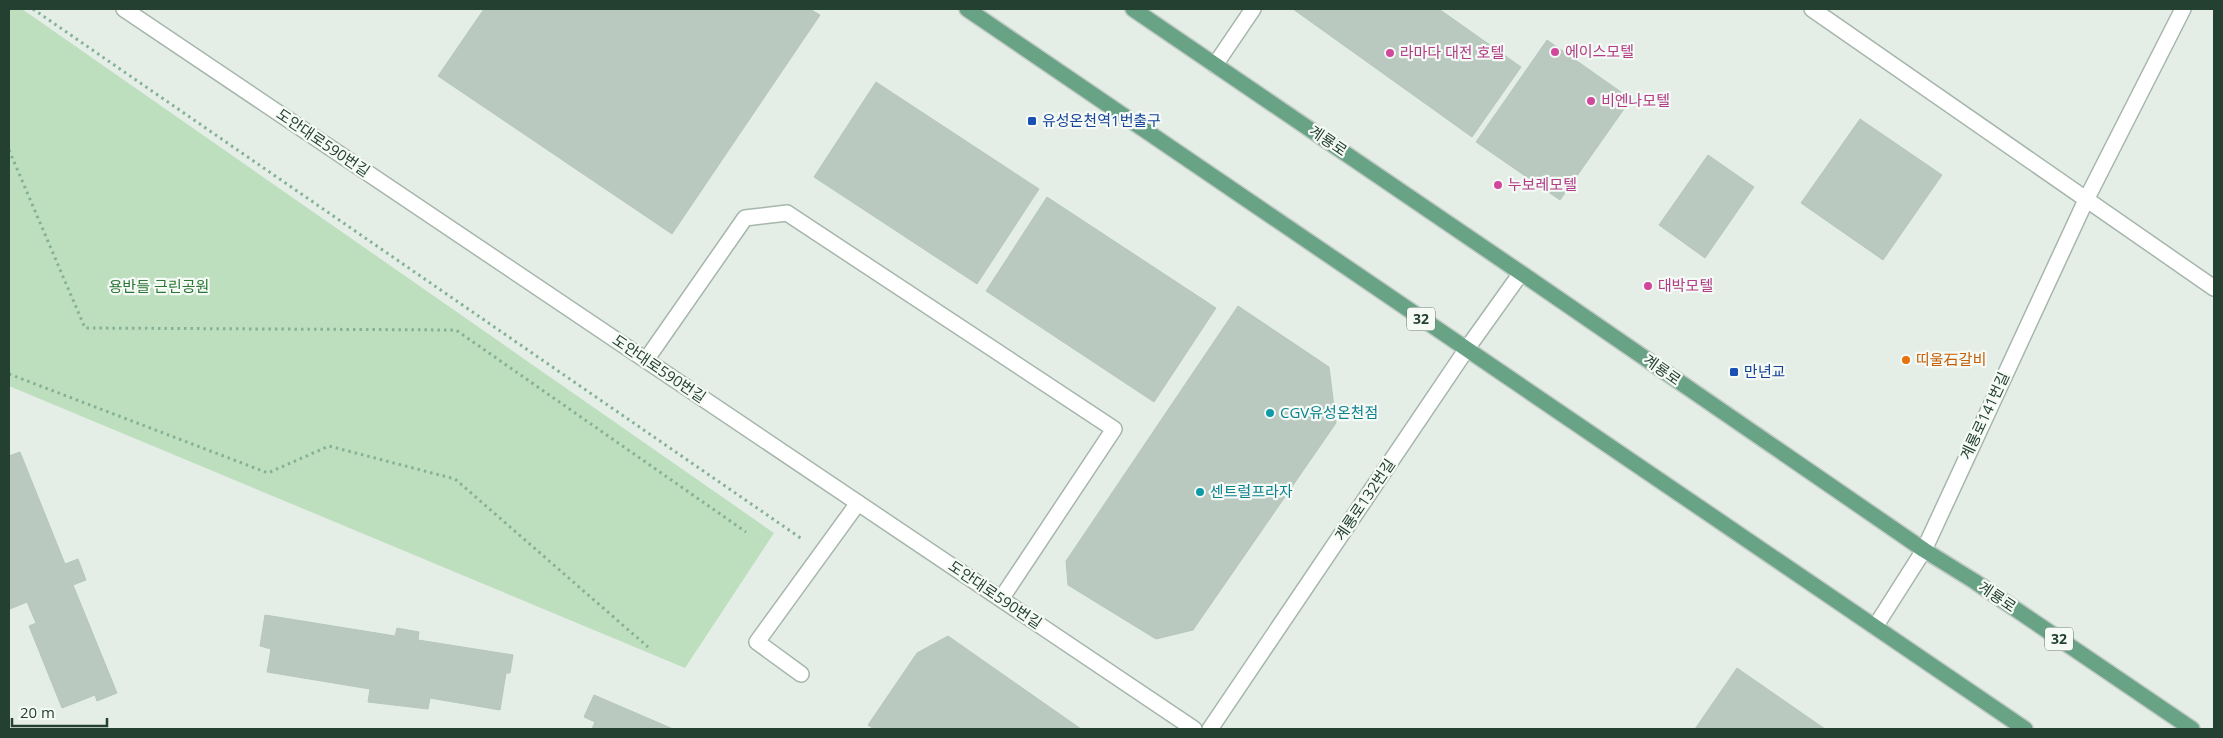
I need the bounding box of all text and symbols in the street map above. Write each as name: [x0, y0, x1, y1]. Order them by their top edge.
place label: 에이스모텔: [1565, 41, 1634, 61]
place label: 라마다 대전 호텔: [1400, 42, 1504, 62]
marker: 에이스모텔: [1549, 46, 1561, 58]
marker: 라마다 대전 호텔: [1384, 47, 1396, 59]
place label: 비엔나모텔: [1601, 90, 1670, 110]
marker: 비엔나모텔: [1585, 95, 1597, 107]
street label: 도안대로590번길: [273, 104, 374, 181]
place label: 유성온천역1번출구: [1042, 110, 1161, 130]
marker: 유성온천역1번출구: [1026, 115, 1038, 127]
street label: 계룡로: [1306, 120, 1351, 160]
place label: 누보레모텔: [1508, 174, 1577, 194]
marker: 누보레모텔: [1492, 179, 1504, 191]
place label: 대박모텔: [1658, 275, 1713, 295]
park label: 용반들 근린공원: [109, 276, 209, 296]
marker: 대박모텔: [1642, 280, 1654, 292]
road number: 32: [1407, 308, 1435, 330]
street label: 도안대로590번길: [609, 330, 710, 407]
street label: 계룡로: [1640, 349, 1685, 389]
place label: 띠울石갈비: [1916, 349, 1986, 369]
marker: 띠울石갈비: [1900, 354, 1912, 366]
place label: 만년교: [1744, 361, 1785, 381]
marker: 만년교: [1728, 366, 1740, 378]
street label: 계룡로141번길: [1955, 368, 2013, 463]
place label: CGV유성온천점: [1280, 402, 1378, 422]
marker: CGV유성온천점: [1264, 407, 1276, 419]
street label: 계룡로132번길: [1329, 455, 1399, 544]
place label: 센트럴프라자: [1210, 481, 1293, 501]
marker: 센트럴프라자: [1194, 486, 1206, 498]
street label: 도안대로590번길: [945, 556, 1046, 633]
street label: 계룡로: [1975, 576, 2020, 616]
road number: 32: [2045, 628, 2073, 650]
scale bar: [12, 696, 108, 728]
text: 20 m: [20, 702, 55, 722]

